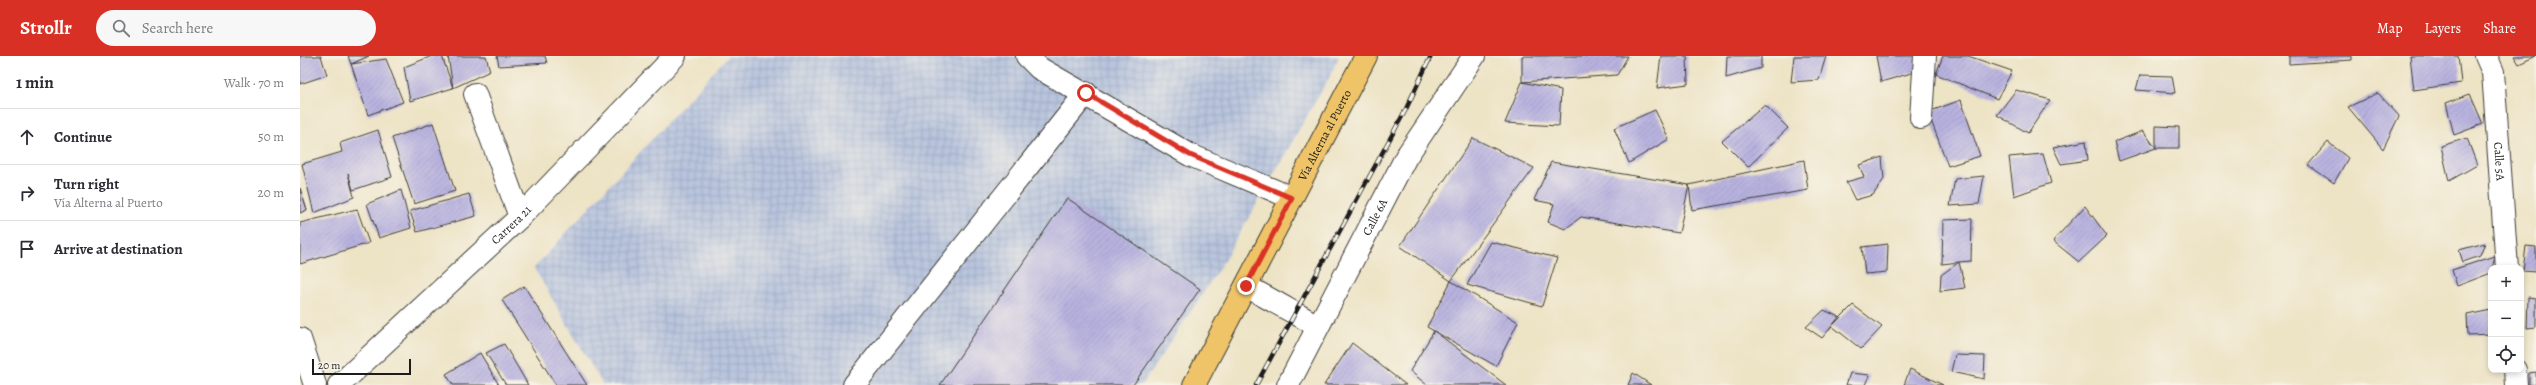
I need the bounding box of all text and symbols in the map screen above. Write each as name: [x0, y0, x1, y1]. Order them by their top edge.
search box: [96, 10, 376, 46]
text: Strollr: [20, 15, 72, 41]
icon: search: [110, 17, 132, 39]
text: Search here: [142, 18, 213, 38]
text: Map: [2377, 19, 2403, 38]
text: Layers: [2425, 19, 2461, 38]
text: Share: [2483, 19, 2516, 38]
text: 1 min: [16, 71, 54, 94]
text: Walk · 70 m: [224, 74, 284, 91]
route start: [1077, 84, 1095, 102]
street label: Vía Alterna al Puerto: [1294, 87, 1355, 184]
icon: ahead: [16, 126, 38, 148]
text: Continue: [54, 127, 112, 147]
text: 50 m: [258, 128, 284, 145]
street label: Calle 5A: [2490, 141, 2509, 182]
text: Turn right: [54, 174, 119, 194]
icon: right: [16, 182, 38, 204]
text: 20 m: [258, 184, 284, 201]
text: Vía Alterna al Puerto: [54, 194, 163, 211]
street label: Calle 6A: [1359, 195, 1391, 238]
street label: Carrera 21: [488, 202, 535, 248]
icon: arrive: [16, 238, 38, 260]
text: Arrive at destination: [54, 239, 183, 259]
map controls: [2488, 265, 2524, 373]
button: +: [2488, 265, 2524, 301]
route end: [1237, 277, 1255, 295]
button: −: [2488, 301, 2524, 337]
button: locate: [2488, 337, 2524, 373]
scale bar: [312, 357, 411, 376]
text: 20 m: [318, 358, 340, 373]

